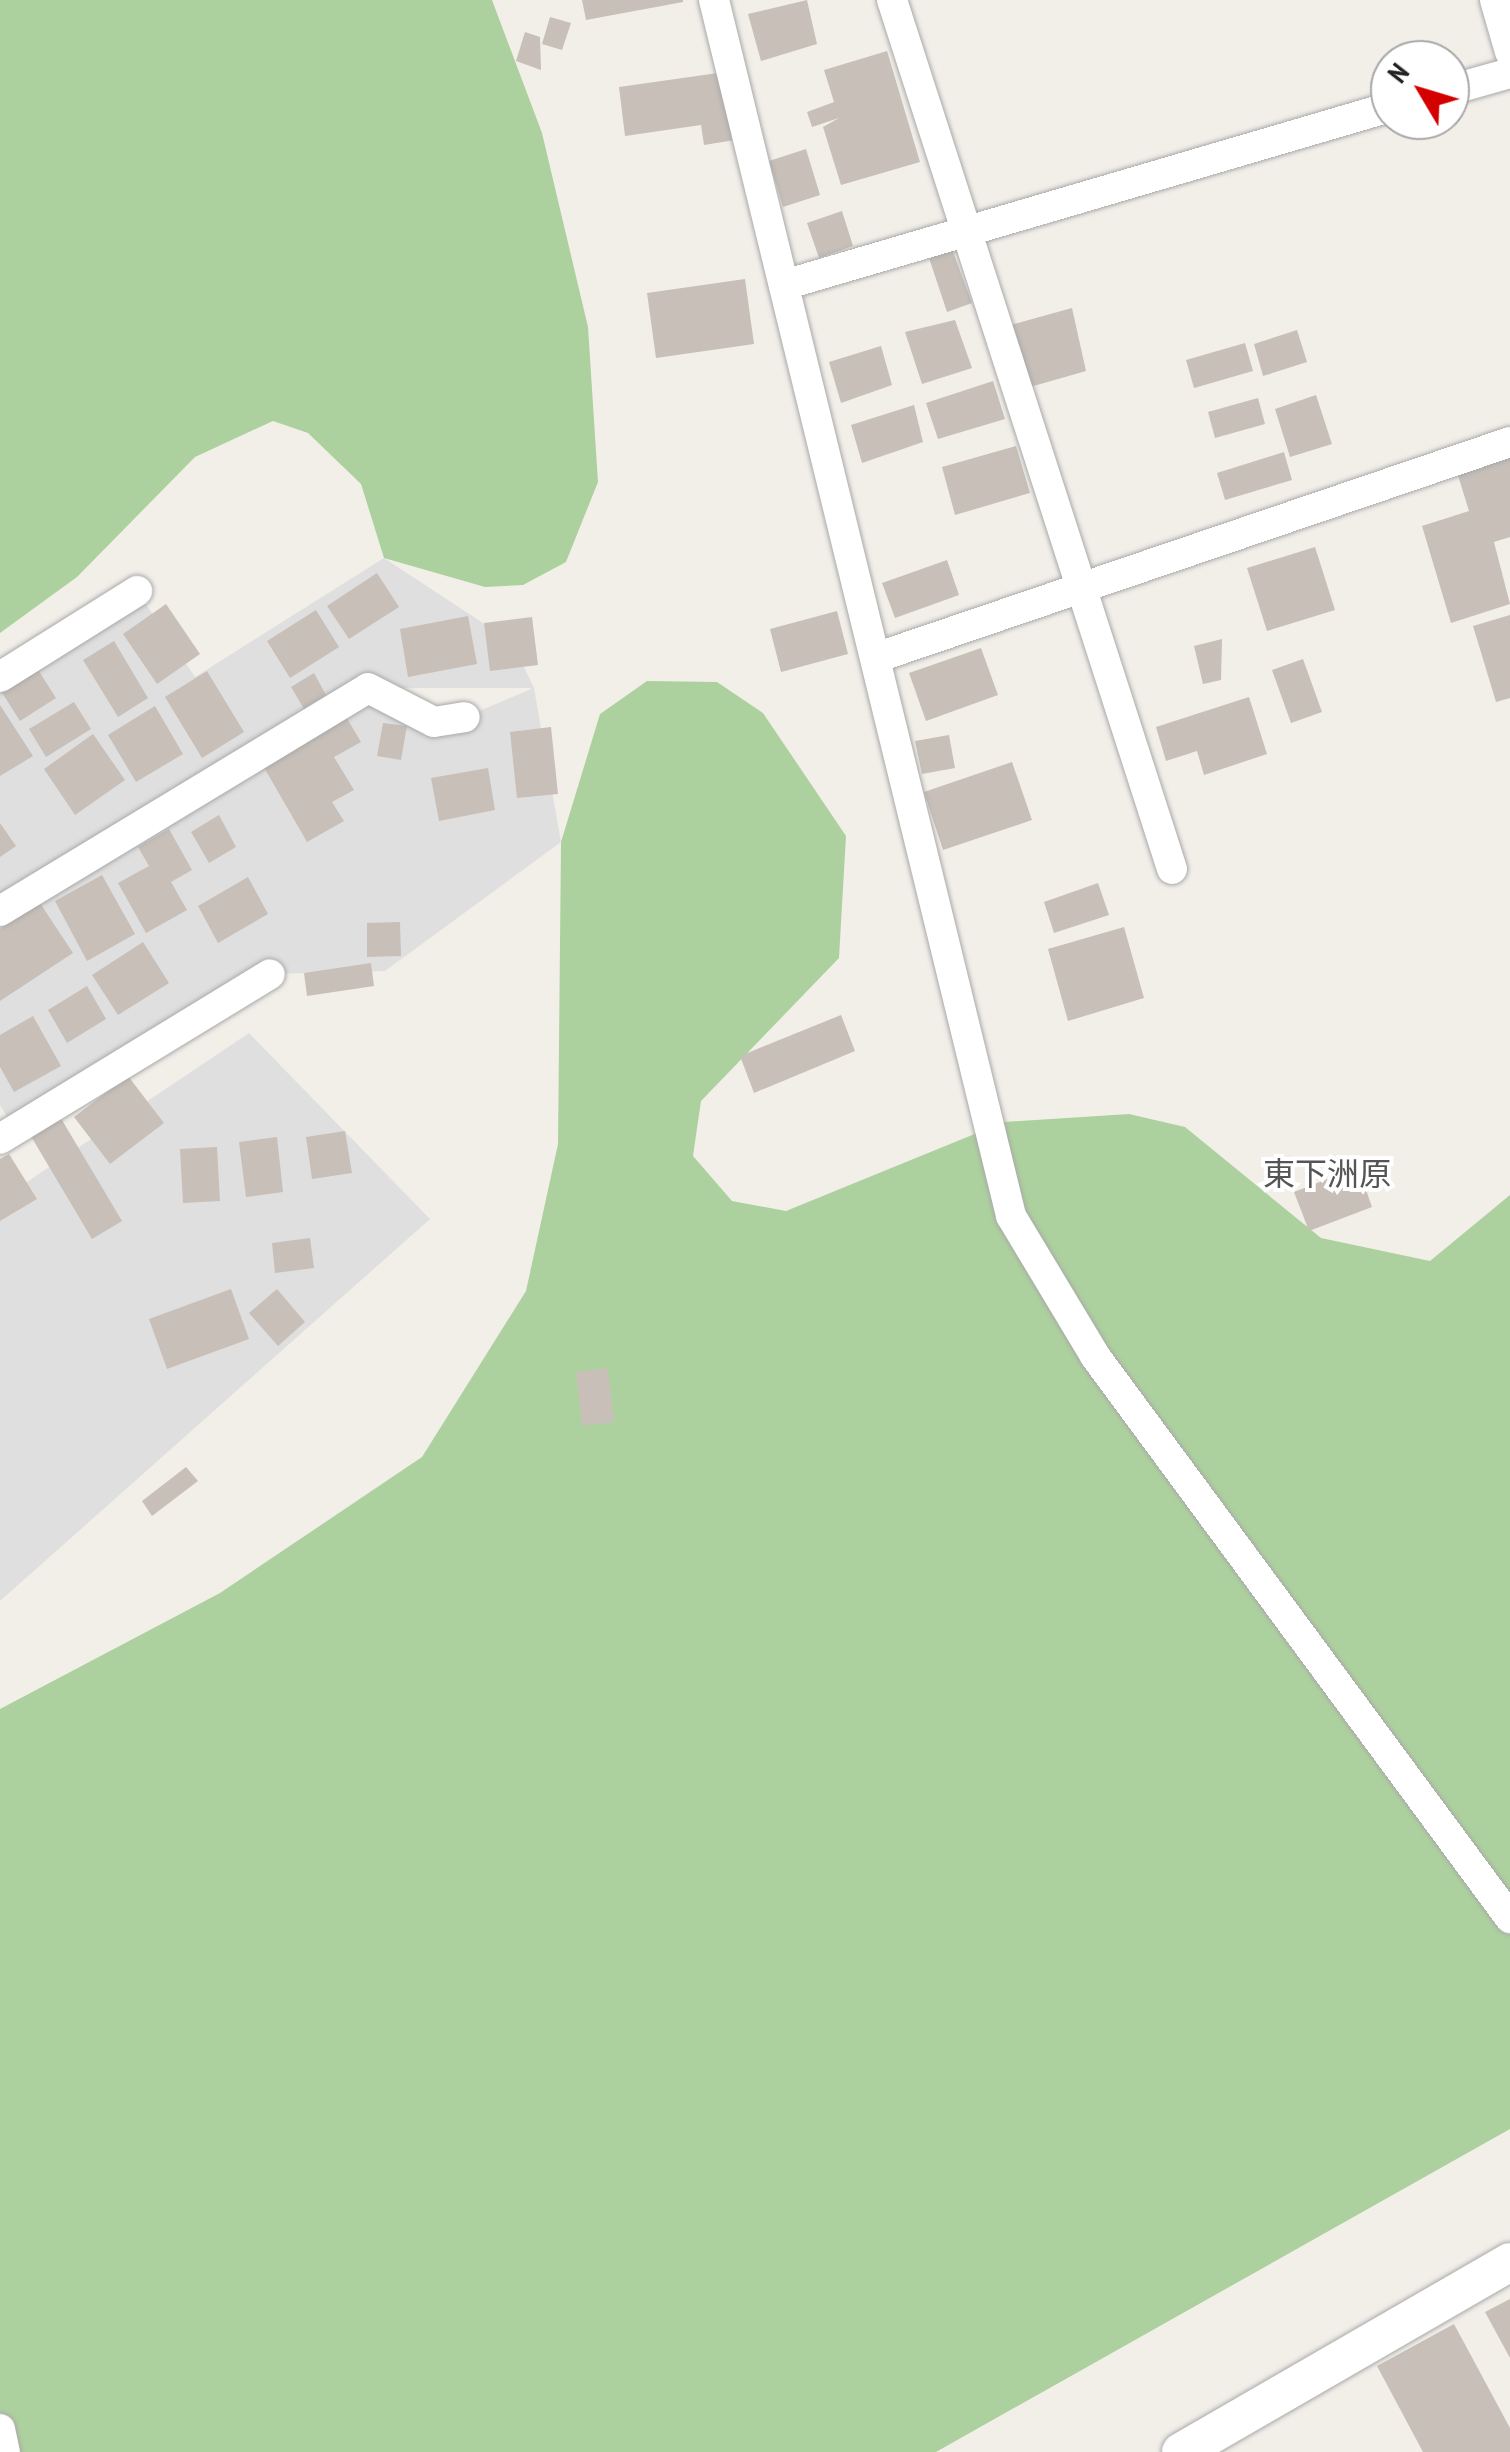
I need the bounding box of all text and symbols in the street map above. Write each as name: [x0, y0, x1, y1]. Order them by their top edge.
north arrow: [1370, 40, 1470, 140]
text: N: [1378, 55, 1417, 90]
district label: 東下洲原: [1263, 1154, 1391, 1192]

